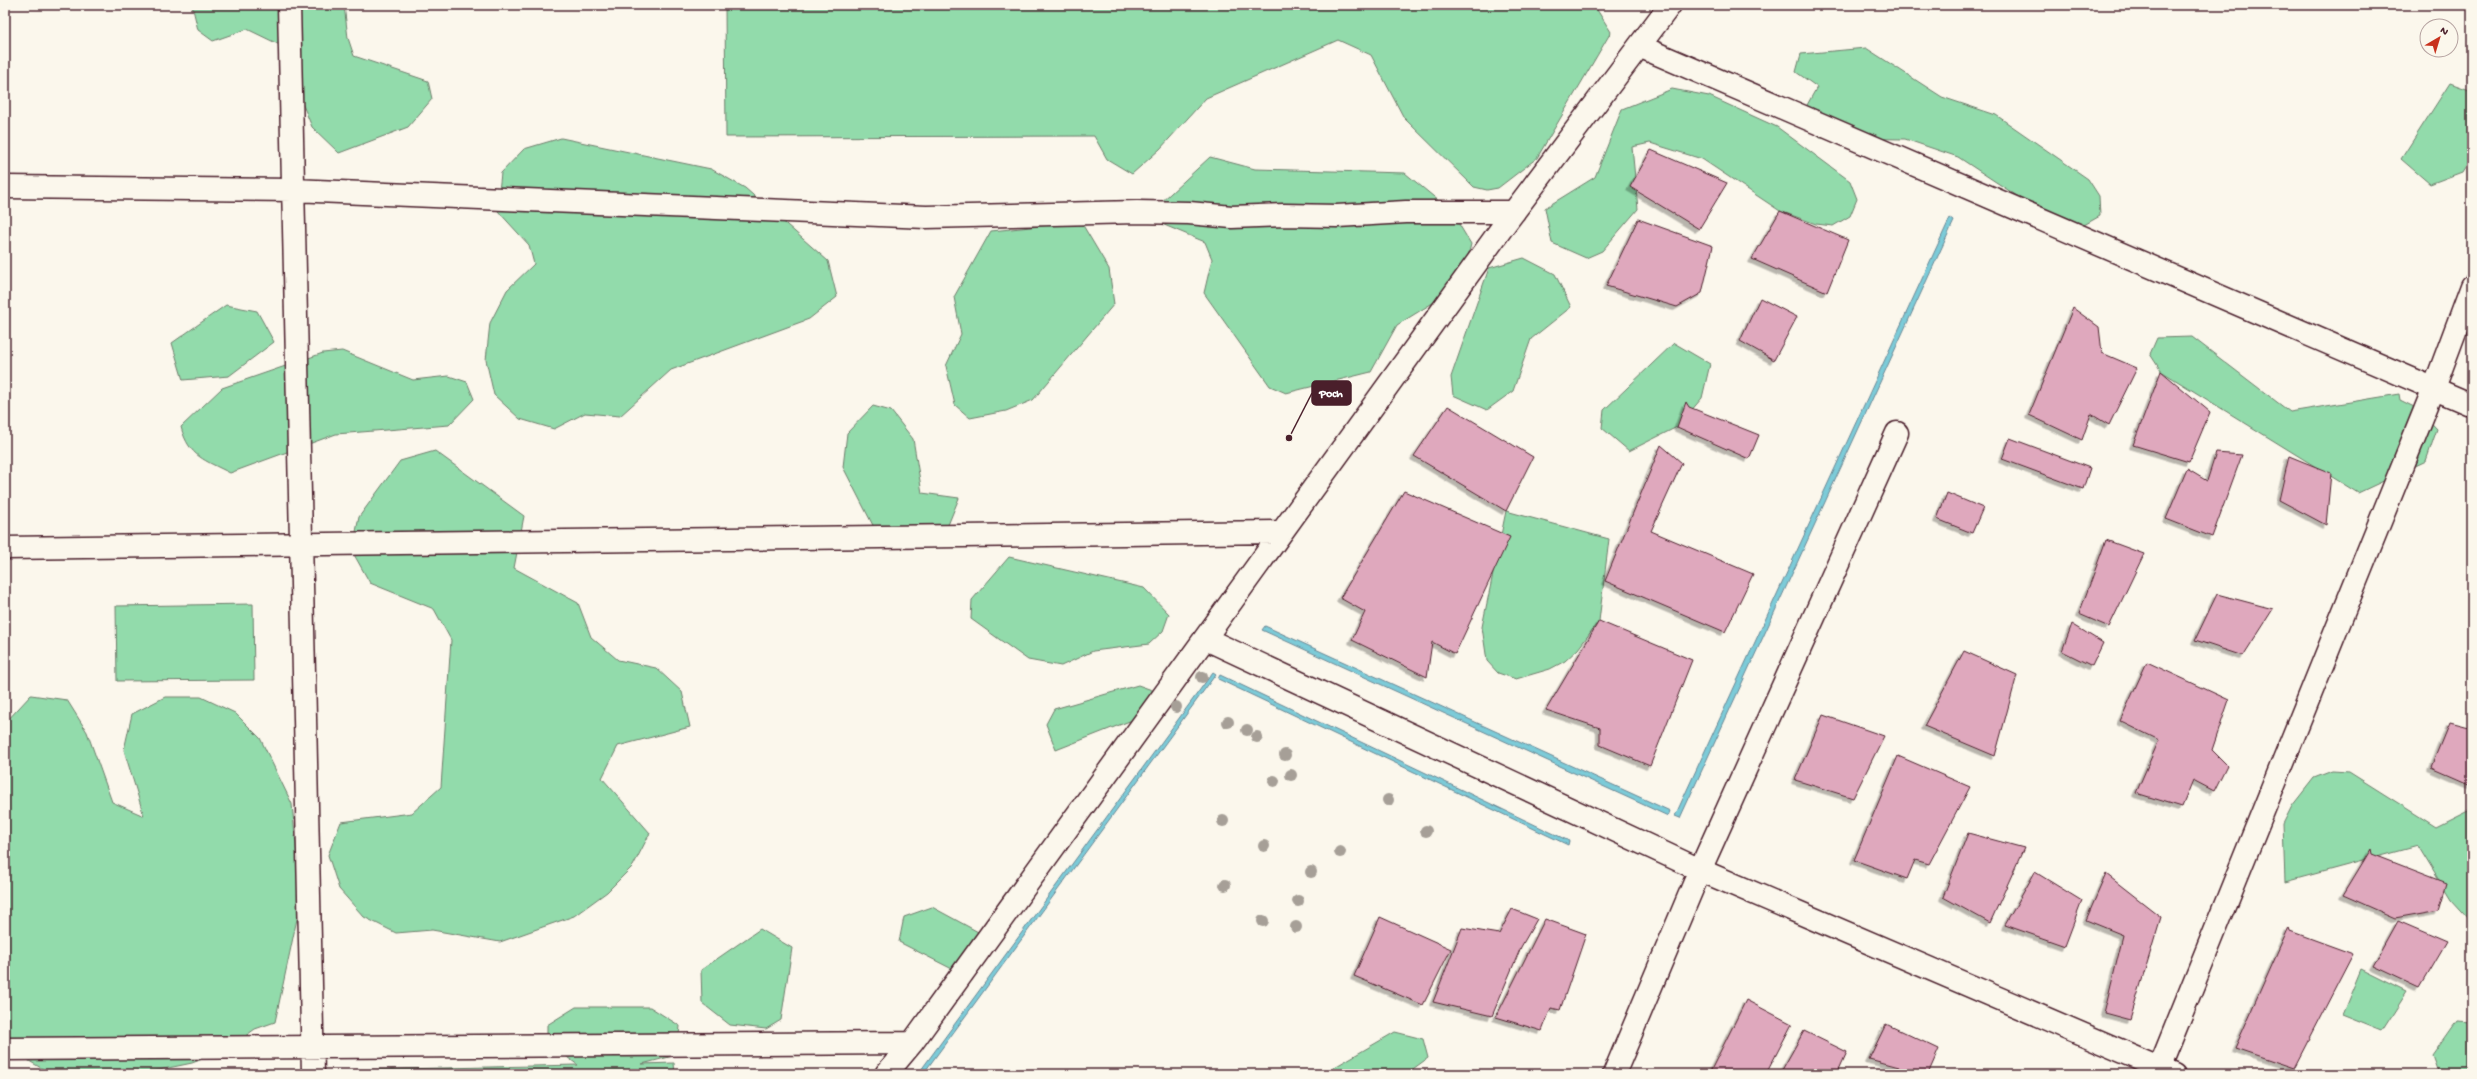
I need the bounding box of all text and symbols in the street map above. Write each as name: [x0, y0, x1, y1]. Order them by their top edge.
north arrow: [2419, 18, 2459, 58]
text: N: [2437, 25, 2450, 39]
callout: Poch: [1312, 381, 1351, 405]
text: Poch: [1318, 388, 1343, 402]

